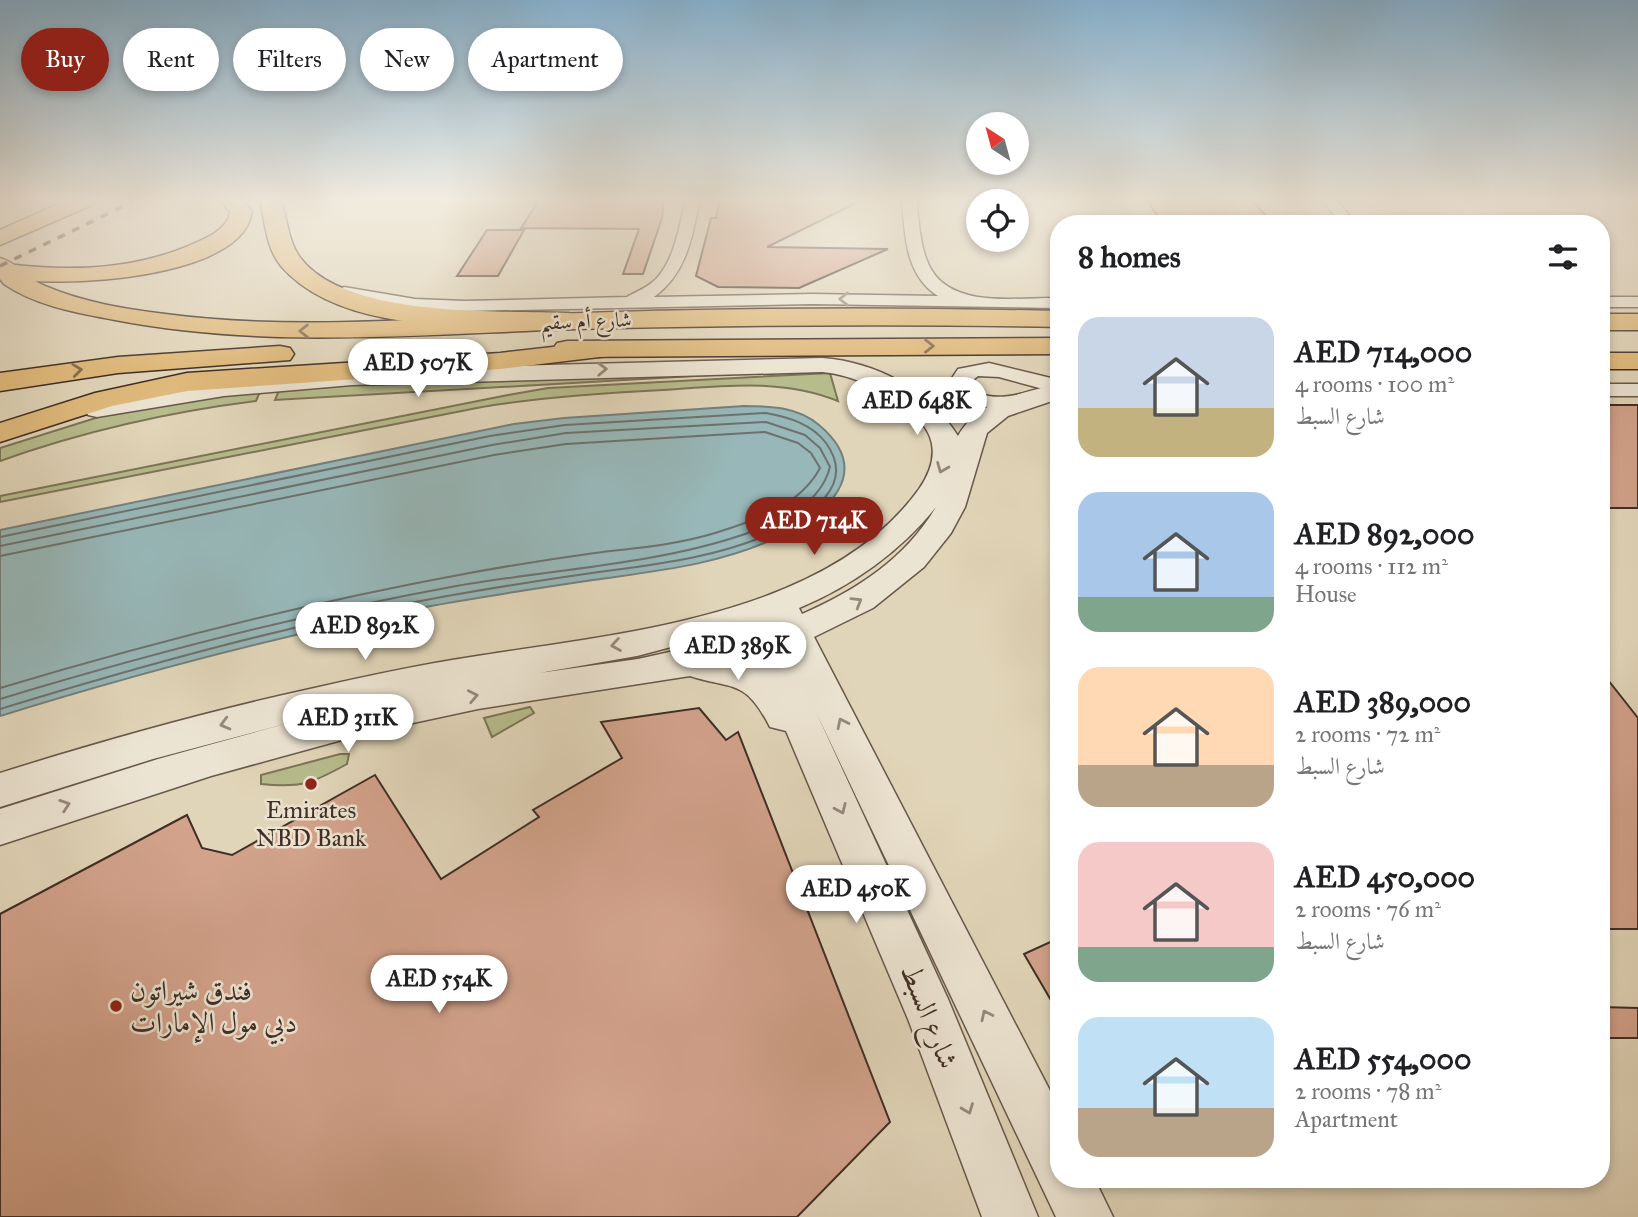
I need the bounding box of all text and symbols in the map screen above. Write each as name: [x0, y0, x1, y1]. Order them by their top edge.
chip: Buy: [21, 28, 109, 91]
chip: Rent: [123, 28, 219, 91]
chip: Filters: [233, 28, 346, 91]
chip: New: [360, 28, 454, 91]
chip: Apartment: [468, 28, 623, 91]
north arrow: [966, 112, 1029, 175]
map controls: [966, 112, 1029, 252]
button: locate: [966, 189, 1029, 252]
icon: filters: [1544, 238, 1582, 276]
text: 8 homes: [1078, 239, 1181, 275]
one-way arrow: [838, 291, 848, 307]
street label: شارع أم سقيم: [540, 304, 632, 344]
one-way arrow: [298, 323, 309, 339]
text: AED 714,000: [1295, 334, 1472, 370]
one-way arrow: [925, 338, 935, 354]
pin: AED 507K: [346, 340, 490, 399]
icon: home: [1134, 345, 1218, 429]
text: AED 507K: [364, 348, 472, 376]
one-way arrow: [597, 361, 608, 377]
one-way arrow: [71, 362, 83, 377]
text: 4 rooms · 100 m²: [1295, 370, 1454, 398]
pin: AED 648K: [845, 378, 989, 437]
text: AED 648K: [863, 386, 971, 414]
text: شارع السبط: [1295, 402, 1385, 430]
one-way arrow: [937, 462, 951, 474]
pin: AED 714K: [742, 498, 886, 557]
text: AED 714K: [761, 506, 867, 534]
text: AED 892,000: [1295, 516, 1474, 552]
icon: home: [1134, 520, 1218, 604]
text: 4 rooms · 112 m²: [1295, 552, 1448, 580]
text: House: [1295, 580, 1357, 608]
one-way arrow: [850, 597, 863, 610]
pin: AED 892K: [293, 602, 437, 662]
text: AED 892K: [311, 611, 419, 639]
pin: AED 389K: [666, 622, 810, 682]
text: AED 389K: [685, 631, 791, 659]
one-way arrow: [610, 637, 621, 652]
text: AED 389,000: [1295, 684, 1471, 720]
one-way arrow: [467, 689, 479, 704]
pin: AED 311K: [276, 694, 420, 754]
icon: home: [1134, 695, 1218, 779]
text: AED 311K: [299, 703, 397, 731]
one-way arrow: [219, 716, 231, 730]
one-way arrow: [836, 718, 850, 730]
text: 2 rooms · 72 m²: [1295, 720, 1440, 748]
text: شارع السبط: [1295, 752, 1385, 780]
marker: Emirates NBD Bank: [303, 776, 319, 792]
place label: Emirates NBD Bank: [256, 795, 367, 853]
one-way arrow: [58, 799, 70, 813]
one-way arrow: [833, 802, 847, 814]
text: AED 450,000: [1295, 859, 1475, 895]
pin: AED 450K: [784, 866, 928, 925]
icon: home: [1134, 870, 1218, 954]
text: AED 450K: [802, 874, 910, 902]
text: 2 rooms · 76 m²: [1295, 895, 1441, 923]
text: شارع السبط: [1295, 927, 1385, 955]
pin: AED 554K: [367, 956, 511, 1015]
street label: شارع السبط: [887, 959, 966, 1076]
text: AED 554K: [387, 964, 491, 992]
place label: فندق شيراتون دبي مول الإمارات: [130, 973, 297, 1045]
marker: فندق شيراتون دبي مول الإمارات: [108, 998, 124, 1014]
one-way arrow: [980, 1009, 994, 1022]
text: AED 554,000: [1295, 1041, 1471, 1077]
icon: home: [1134, 1045, 1218, 1129]
text: 2 rooms · 78 m²: [1295, 1077, 1441, 1105]
one-way arrow: [959, 1102, 973, 1114]
text: Apartment: [1295, 1105, 1398, 1133]

